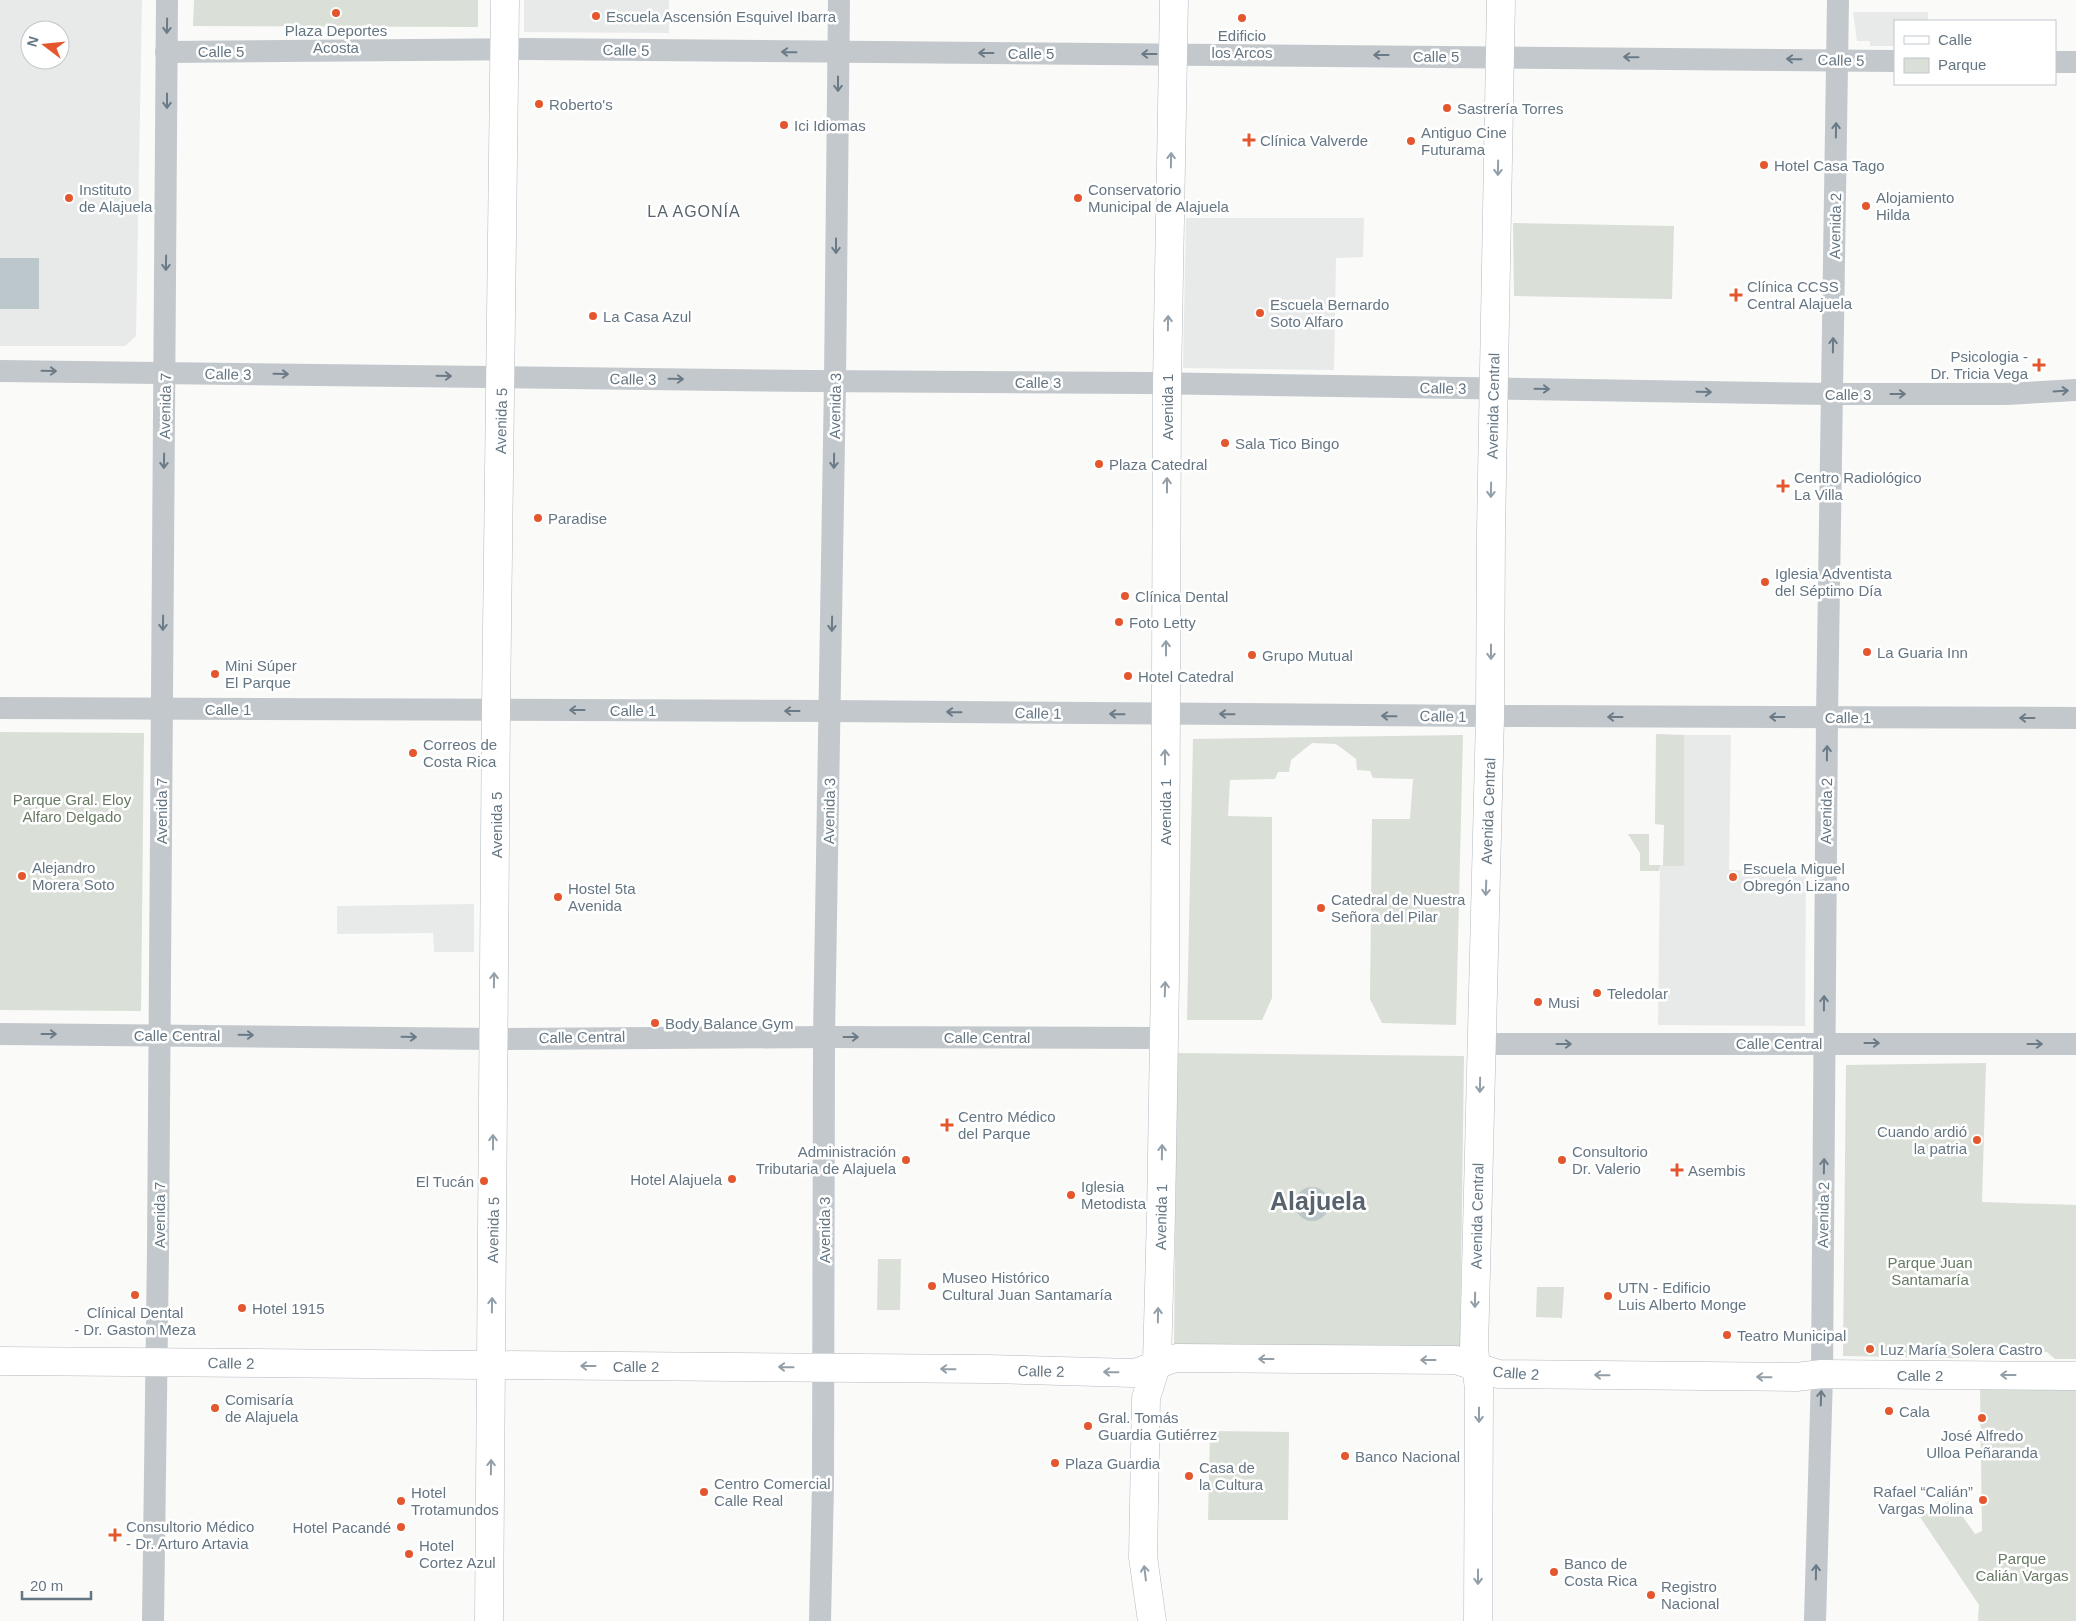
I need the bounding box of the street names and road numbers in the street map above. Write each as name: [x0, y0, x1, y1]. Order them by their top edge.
street label: Calle 5: [603, 41, 649, 59]
street label: Calle 5: [198, 43, 244, 60]
street label: Calle 5: [1008, 45, 1054, 62]
street label: Calle 5: [1413, 48, 1459, 65]
street label: Calle 5: [1818, 51, 1864, 69]
street label: Avenida 2: [1826, 193, 1844, 259]
street label: Avenida Central: [1484, 353, 1502, 459]
street label: Calle 3: [205, 365, 251, 383]
street label: Calle 3: [610, 370, 656, 388]
street label: Avenida 7: [156, 373, 174, 439]
street label: Avenida 3: [826, 373, 844, 439]
street label: Calle 3: [1015, 374, 1061, 391]
street label: Avenida 1: [1159, 374, 1176, 440]
street label: Calle 3: [1420, 379, 1466, 397]
street label: Calle 3: [1825, 386, 1871, 403]
street label: Avenida 5: [492, 388, 510, 454]
street label: Calle 1: [205, 701, 251, 718]
street label: Calle 1: [610, 702, 656, 719]
street label: Calle 1: [1015, 704, 1061, 722]
street label: Calle 1: [1420, 707, 1466, 725]
street label: Calle 1: [1825, 709, 1871, 726]
street label: Avenida Central: [1478, 758, 1498, 864]
street label: Avenida 7: [153, 778, 170, 844]
street label: Avenida 3: [820, 778, 838, 844]
street label: Avenida 2: [1817, 778, 1835, 844]
street label: Avenida 1: [1157, 779, 1174, 845]
street label: Avenida 5: [488, 792, 505, 858]
street label: Calle Central: [134, 1027, 220, 1044]
street label: Calle Central: [538, 1028, 626, 1046]
street label: Calle Central: [944, 1029, 1030, 1046]
street label: Calle Central: [1736, 1035, 1822, 1052]
street label: Avenida Central: [1468, 1163, 1486, 1269]
street label: Avenida 7: [151, 1182, 168, 1248]
street label: Avenida 2: [1814, 1182, 1832, 1248]
street label: Avenida 1: [1152, 1184, 1170, 1250]
street label: Avenida 5: [484, 1197, 502, 1263]
street label: Avenida 3: [816, 1197, 833, 1263]
street label: Calle 2: [208, 1354, 254, 1372]
street label: Calle 2: [613, 1358, 659, 1375]
street label: Calle 2: [1018, 1362, 1064, 1380]
street label: Calle 2: [1492, 1363, 1540, 1383]
street label: Calle 2: [1897, 1367, 1943, 1384]

